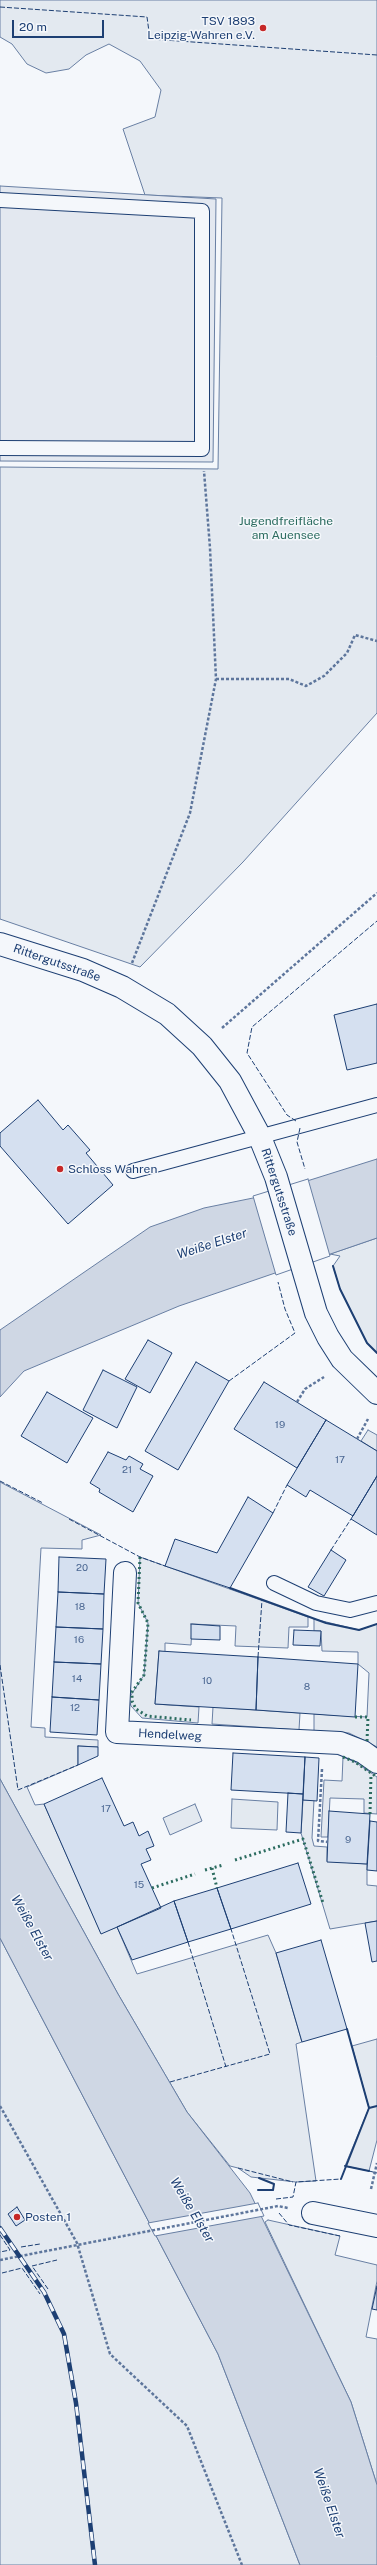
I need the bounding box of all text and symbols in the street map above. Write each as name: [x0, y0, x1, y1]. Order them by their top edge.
scale bar: [14, 12, 106, 38]
place label: TSV 1893 Leipzig-Wahren e.V.: [147, 14, 255, 42]
text: 20 m: [19, 20, 47, 34]
marker: TSV 1893 Leipzig-Wahren e.V.: [258, 23, 268, 33]
park label: Jugendfreifläche am Auensee: [239, 514, 333, 542]
street label: Rittergutsstraße: [11, 941, 103, 985]
street label: Rittergutsstraße: [258, 1146, 300, 1238]
place label: Schloss Wahren: [68, 1162, 157, 1176]
marker: Schloss Wahren: [55, 1164, 65, 1174]
water label: Weiße Elster: [175, 1225, 249, 1263]
house number: 19: [275, 1419, 285, 1431]
house number: 17: [335, 1454, 345, 1466]
house number: 21: [122, 1464, 132, 1476]
house number: 20: [76, 1562, 88, 1574]
house number: 18: [75, 1601, 85, 1613]
house number: 16: [74, 1634, 84, 1646]
house number: 14: [72, 1673, 82, 1685]
house number: 10: [202, 1675, 212, 1687]
house number: 8: [304, 1681, 310, 1693]
house number: 12: [70, 1702, 80, 1714]
street label: Hendelweg: [138, 1726, 202, 1744]
house number: 17: [101, 1803, 111, 1815]
house number: 9: [345, 1834, 351, 1846]
house number: 15: [134, 1879, 144, 1891]
water label: Weiße Elster: [7, 1892, 57, 1964]
water label: Weiße Elster: [166, 2175, 218, 2245]
place label: Posten 1: [25, 2210, 71, 2224]
marker: Posten 1: [12, 2212, 22, 2222]
water label: Weiße Elster: [310, 2466, 348, 2540]

